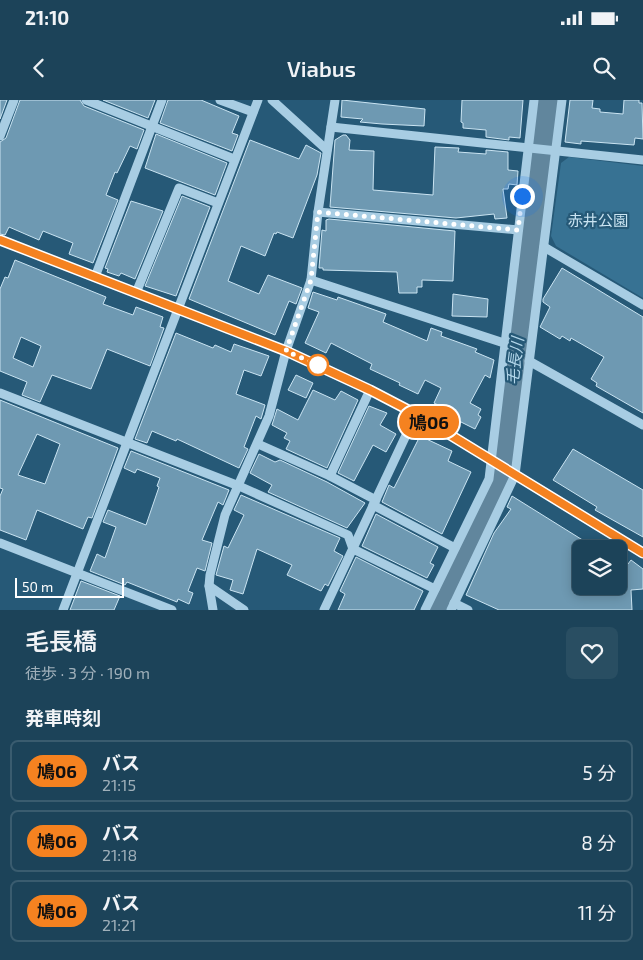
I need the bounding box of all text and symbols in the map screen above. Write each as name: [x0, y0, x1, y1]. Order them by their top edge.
text: 21:10: [25, 6, 69, 29]
icon: back: [25, 54, 53, 82]
icon: search: [590, 54, 618, 82]
text: Viabus: [287, 55, 356, 81]
your location: [510, 184, 535, 209]
park label: 赤井公園: [568, 211, 628, 229]
water label: 毛長川: [502, 334, 527, 386]
unlabelled marker: [307, 354, 329, 376]
line badge: 鳩06: [400, 406, 458, 438]
text: 鳩06: [409, 411, 449, 433]
map controls: [572, 540, 627, 595]
button: layers: [572, 540, 627, 595]
scale bar: [15, 575, 124, 598]
text: 50 m: [22, 578, 53, 595]
text: 毛長橋: [25, 626, 97, 655]
button: heart: [566, 627, 618, 679]
text: 徒歩 · 3 分 · 190 m: [25, 663, 150, 682]
text: 発車時刻: [25, 706, 101, 729]
text: バス: [102, 751, 140, 774]
text: 鳩06: [37, 760, 77, 782]
text: 5 分: [583, 761, 616, 784]
text: 21:15: [102, 775, 136, 794]
text: バス: [102, 821, 140, 844]
text: 鳩06: [37, 830, 77, 852]
text: 8 分: [581, 831, 616, 854]
text: 21:18: [102, 845, 137, 864]
text: バス: [102, 891, 140, 914]
text: 鳩06: [37, 900, 77, 922]
text: 11 分: [578, 901, 616, 924]
text: 21:21: [102, 915, 136, 934]

